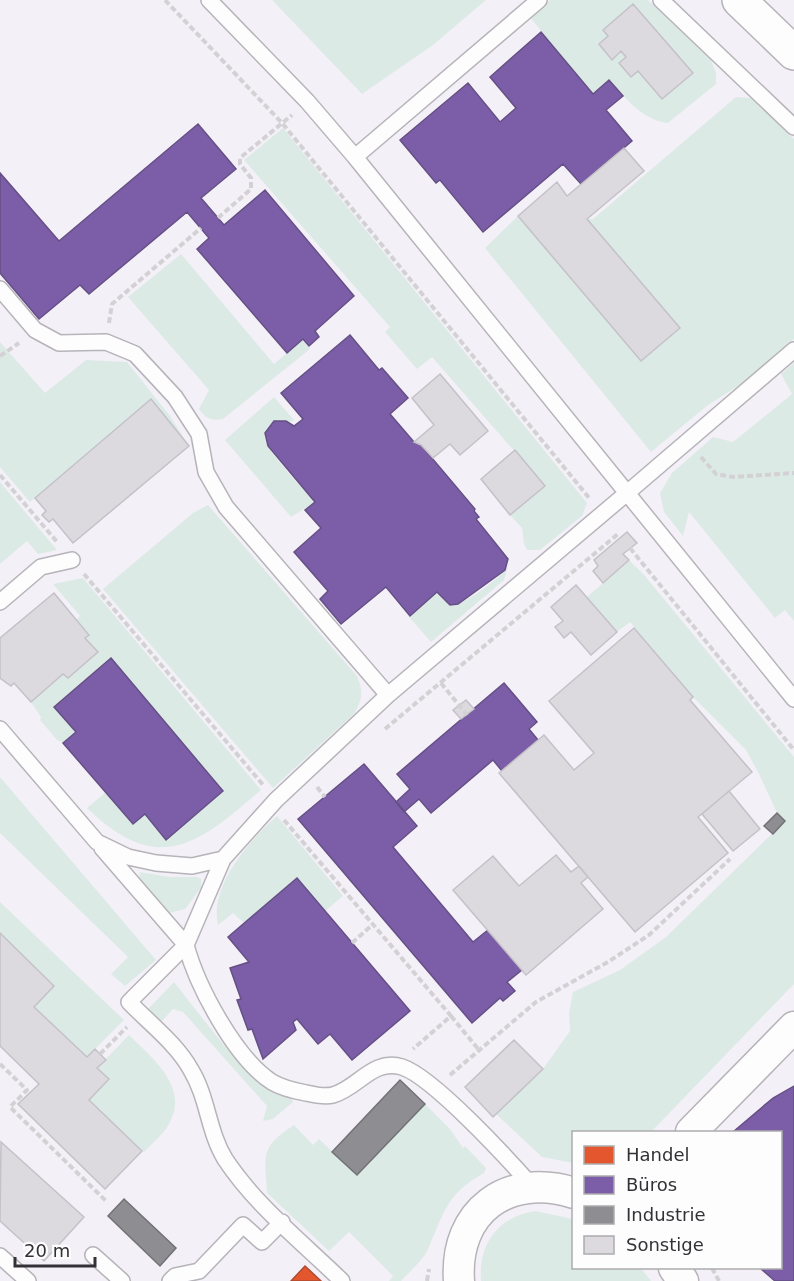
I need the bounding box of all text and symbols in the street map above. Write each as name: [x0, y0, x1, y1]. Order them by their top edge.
legend: [572, 1131, 782, 1269]
text: Handel: [626, 1144, 689, 1165]
text: Büros: [626, 1174, 677, 1195]
text: Industrie: [626, 1204, 705, 1225]
scale bar: [15, 1230, 94, 1268]
text: Sonstige: [626, 1234, 704, 1255]
text: 20 m: [24, 1240, 70, 1261]

